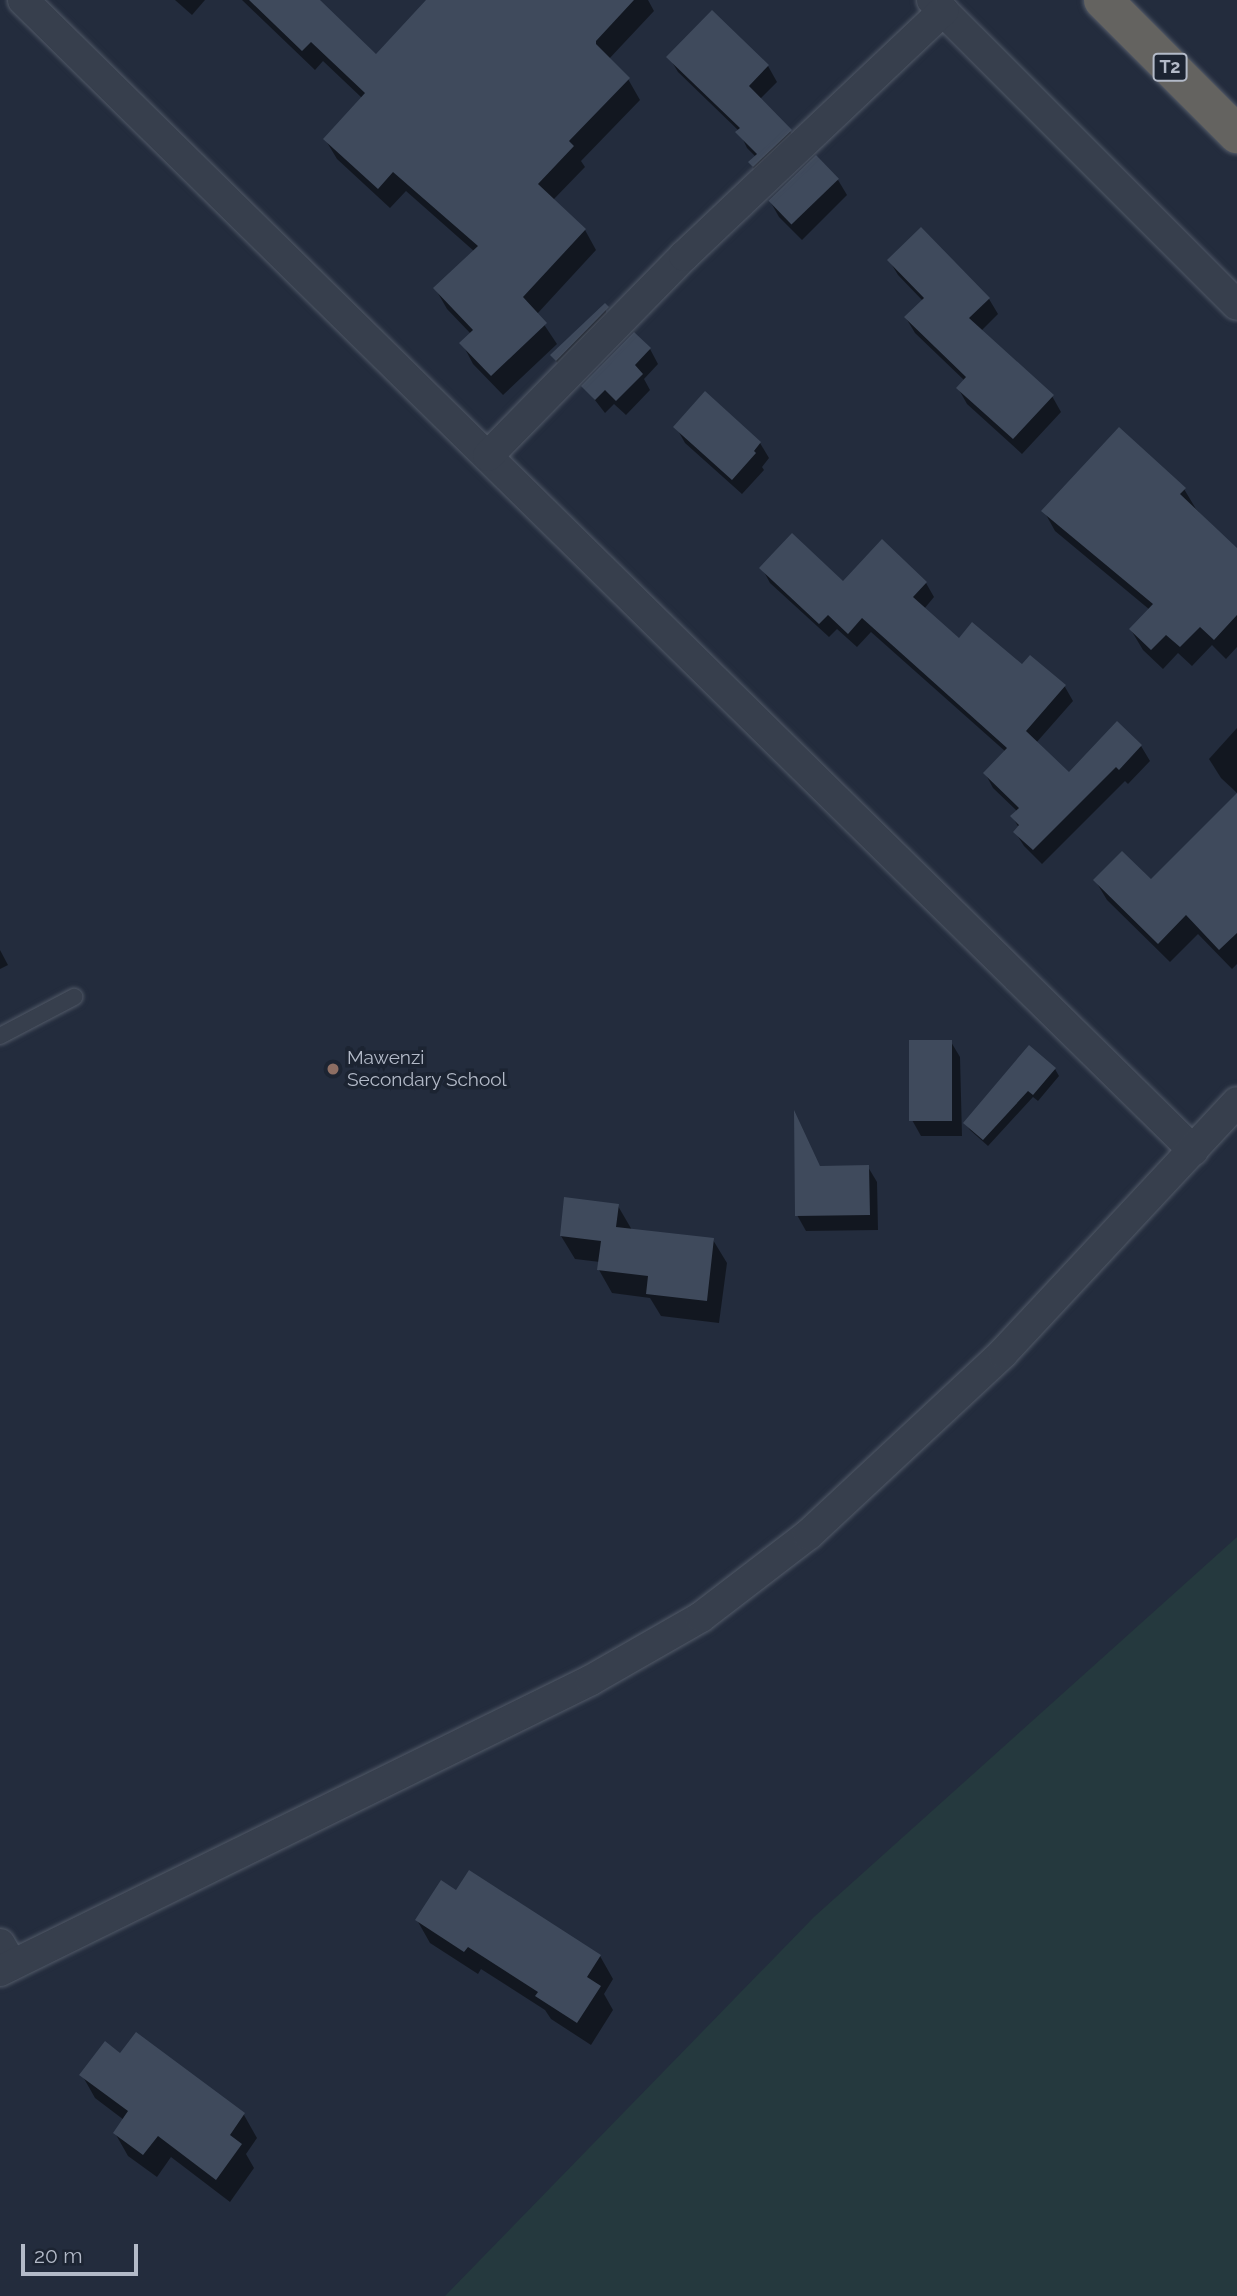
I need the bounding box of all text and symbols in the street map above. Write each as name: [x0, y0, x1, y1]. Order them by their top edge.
road number: T2: [1152, 52, 1188, 82]
place label: Mawenzi Secondary School: [347, 1047, 507, 1091]
marker: Mawenzi Secondary School: [325, 1061, 341, 1077]
scale bar: [24, 2230, 142, 2274]
text: 20 m: [34, 2243, 82, 2268]

